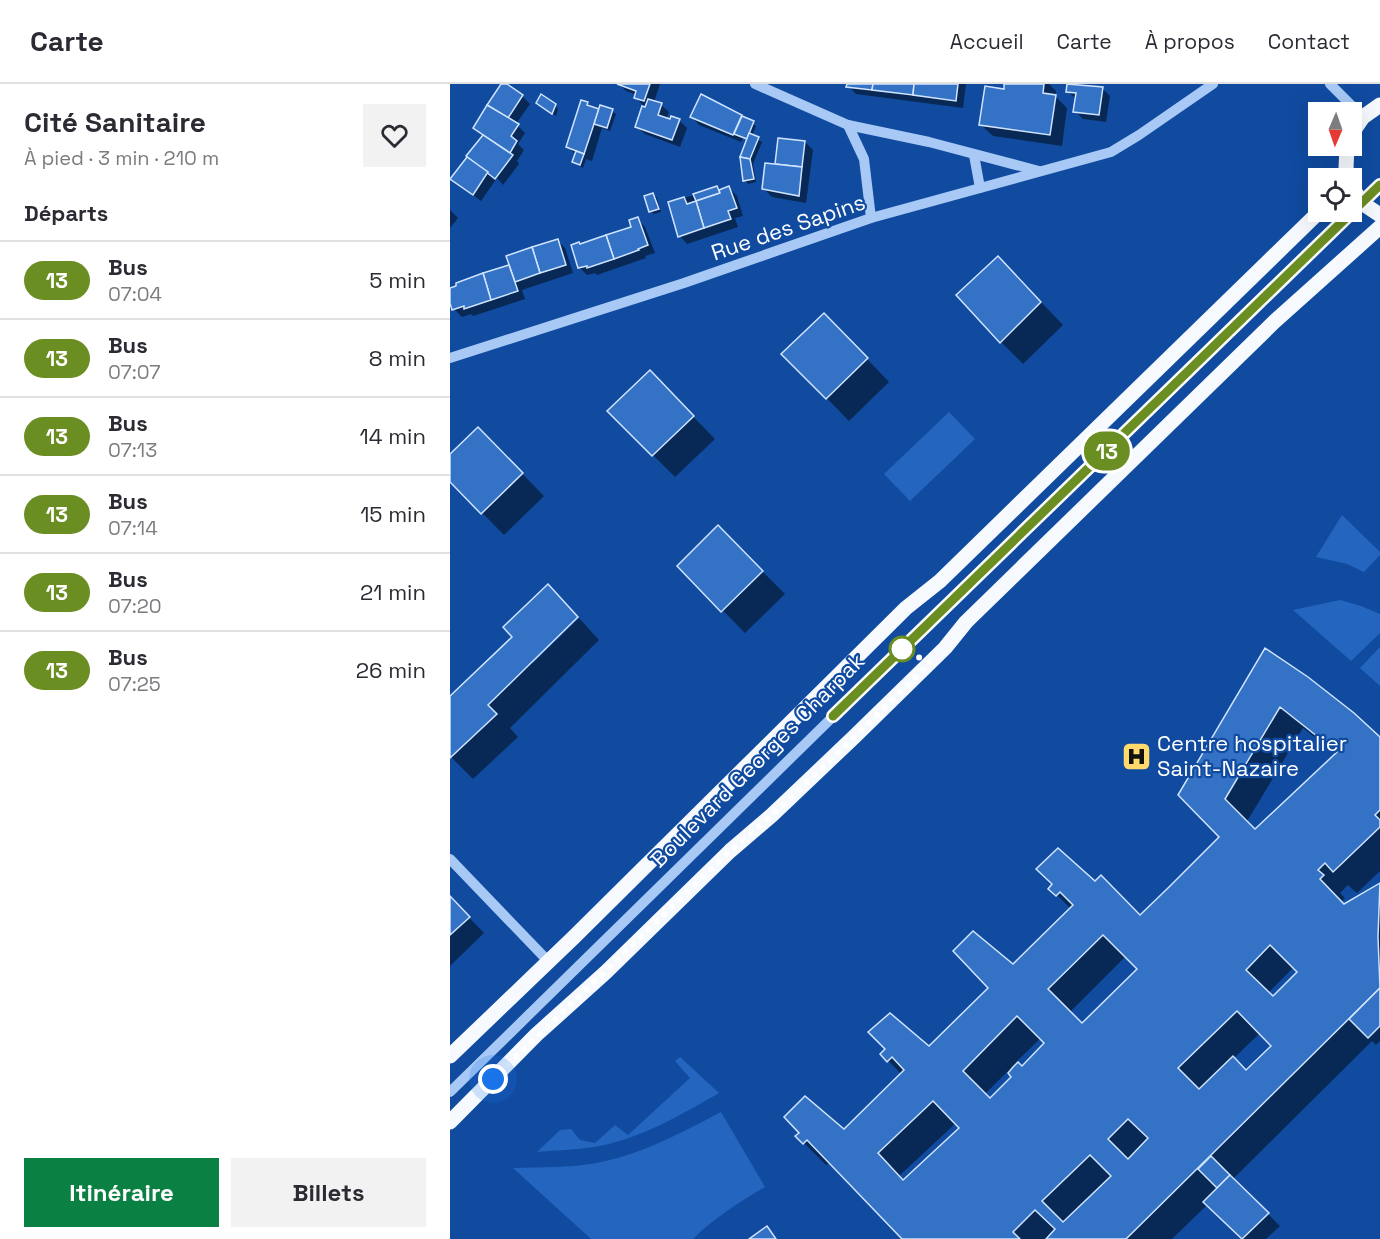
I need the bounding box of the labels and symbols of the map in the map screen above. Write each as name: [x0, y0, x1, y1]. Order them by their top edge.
north arrow: [1308, 102, 1362, 156]
street label: Rue des Sapins: [707, 188, 869, 266]
line badge: 13: [1080, 432, 1134, 470]
unlabelled marker: [889, 636, 915, 662]
street label: Boulevard Georges Charpak: [644, 647, 870, 873]
place label: Centre hospitalier Saint-Nazaire: [1157, 729, 1347, 782]
hospital icon: Centre hospitalier Saint-Nazaire: [1120, 740, 1152, 772]
your location: [478, 1064, 508, 1094]

